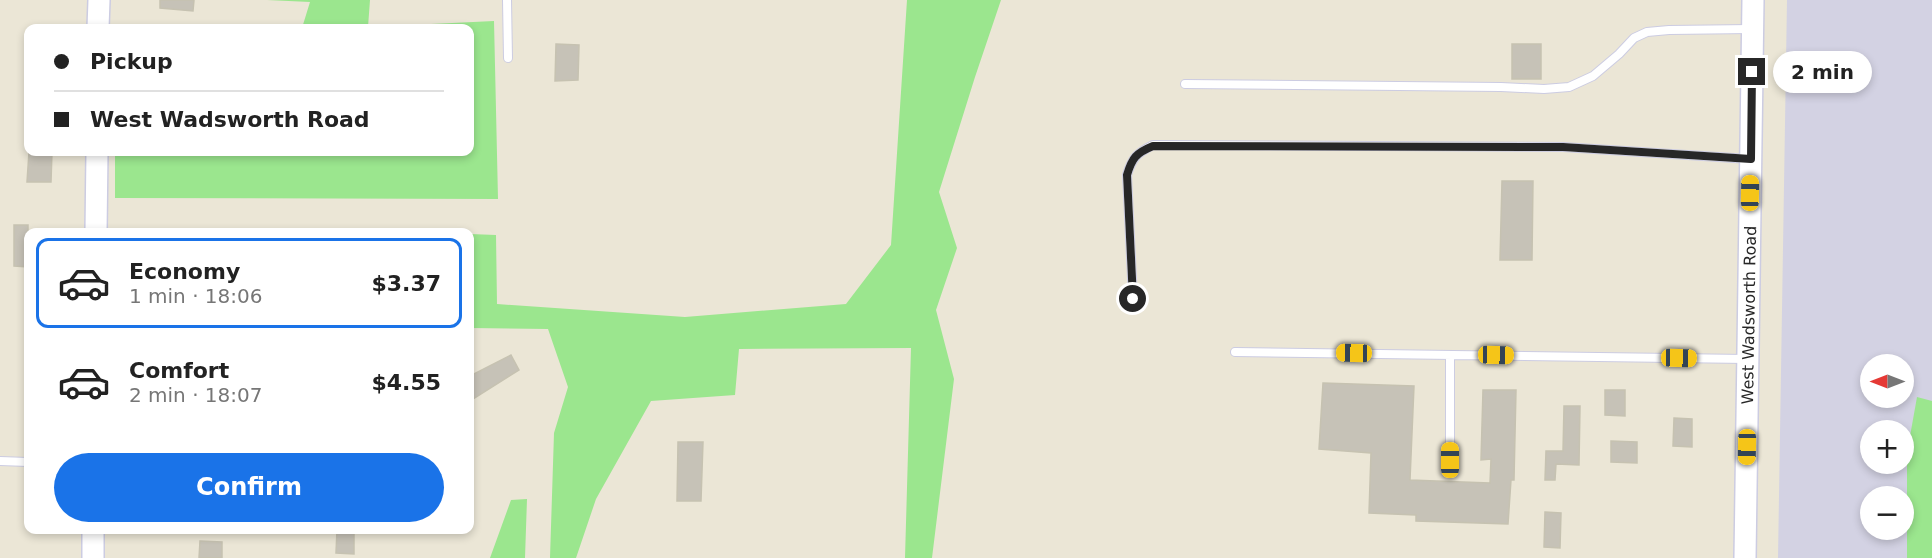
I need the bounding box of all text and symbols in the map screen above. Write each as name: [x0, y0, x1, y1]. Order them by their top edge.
text: Pickup: [90, 49, 173, 74]
callout: 2 min: [1773, 51, 1872, 93]
route end: [1738, 58, 1765, 85]
text: 2 min: [1791, 60, 1854, 84]
text: West Wadsworth Road: [90, 107, 370, 132]
car: [1741, 175, 1759, 211]
street label: West Wadsworth Road: [1738, 226, 1760, 404]
icon: car: [57, 256, 111, 310]
text: Economy: [129, 259, 240, 284]
text: $3.37: [371, 271, 441, 296]
text: 1 min · 18:06: [129, 284, 263, 308]
route start: [1119, 285, 1146, 312]
car: [1336, 344, 1372, 362]
car: [1478, 346, 1514, 364]
car: [1661, 349, 1697, 367]
north arrow: [1860, 354, 1914, 408]
map controls: [1860, 354, 1914, 540]
icon: car: [57, 355, 111, 409]
text: Comfort: [129, 358, 229, 383]
text: $4.55: [371, 370, 441, 395]
text: 2 min · 18:07: [129, 383, 263, 407]
button: +: [1860, 420, 1914, 474]
car: [1738, 429, 1756, 465]
car: [1441, 442, 1459, 478]
button: Confirm: [54, 453, 444, 522]
button: −: [1860, 486, 1914, 540]

